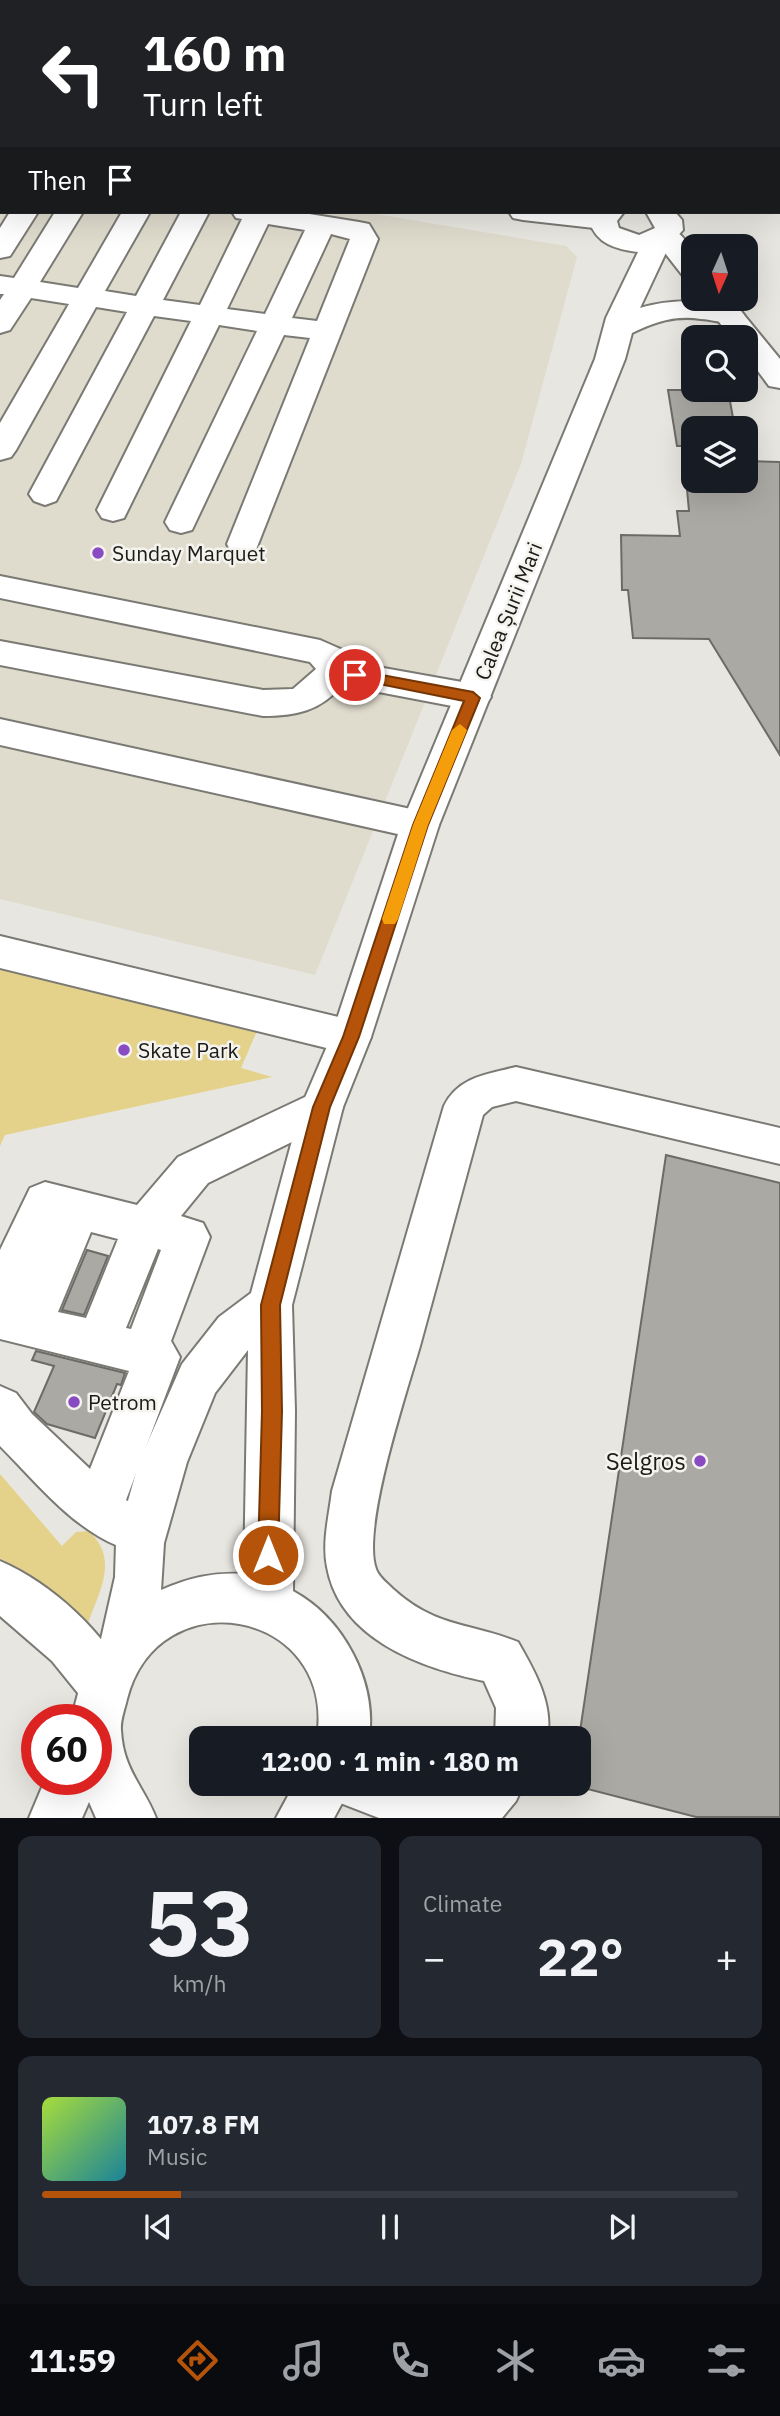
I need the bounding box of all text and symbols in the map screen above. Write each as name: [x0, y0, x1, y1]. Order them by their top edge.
text: 160 m: [143, 21, 287, 84]
icon: left: [28, 28, 119, 119]
text: Turn left: [143, 83, 263, 125]
icon: arrive: [101, 161, 139, 199]
text: Then: [28, 163, 87, 197]
north arrow: [681, 234, 758, 312]
map controls: [681, 234, 758, 493]
button: search: [681, 325, 758, 402]
button: layers: [681, 416, 758, 493]
street label: Calea Șurii Mari: [468, 538, 548, 684]
place label: Sunday Marquet: [112, 539, 266, 567]
marker: Sunday Marquet: [90, 545, 106, 561]
pin: [325, 645, 385, 705]
icon: arrive: [336, 656, 374, 694]
place label: Skate Park: [138, 1036, 239, 1064]
marker: Skate Park: [116, 1042, 132, 1058]
place label: Petrom: [88, 1388, 157, 1416]
marker: Petrom: [66, 1394, 82, 1410]
place label: Selgros: [606, 1445, 686, 1477]
marker: Selgros: [692, 1453, 708, 1469]
position arrow: [231, 1518, 305, 1592]
speed limit sign: 60: [21, 1704, 112, 1795]
text: 12:00 · 1 min · 180 m: [261, 1744, 519, 1778]
text: 53: [145, 1863, 254, 1981]
text: Climate: [423, 1888, 502, 1918]
text: 22°: [537, 1923, 624, 1990]
text: −: [423, 1933, 446, 1982]
text: +: [715, 1933, 738, 1982]
text: km/h: [172, 1968, 227, 1998]
text: 107.8 FM: [147, 2107, 260, 2141]
text: Music: [147, 2141, 207, 2171]
icon: previous: [139, 2208, 177, 2246]
icon: pause: [371, 2208, 409, 2246]
icon: next: [603, 2208, 641, 2246]
icon: directions: [173, 2336, 222, 2385]
icon: music: [279, 2336, 328, 2385]
icon: phone: [385, 2336, 434, 2385]
icon: climate: [491, 2336, 540, 2385]
icon: car: [597, 2336, 646, 2385]
icon: filters: [702, 2336, 751, 2385]
text: 11:59: [28, 2339, 116, 2381]

